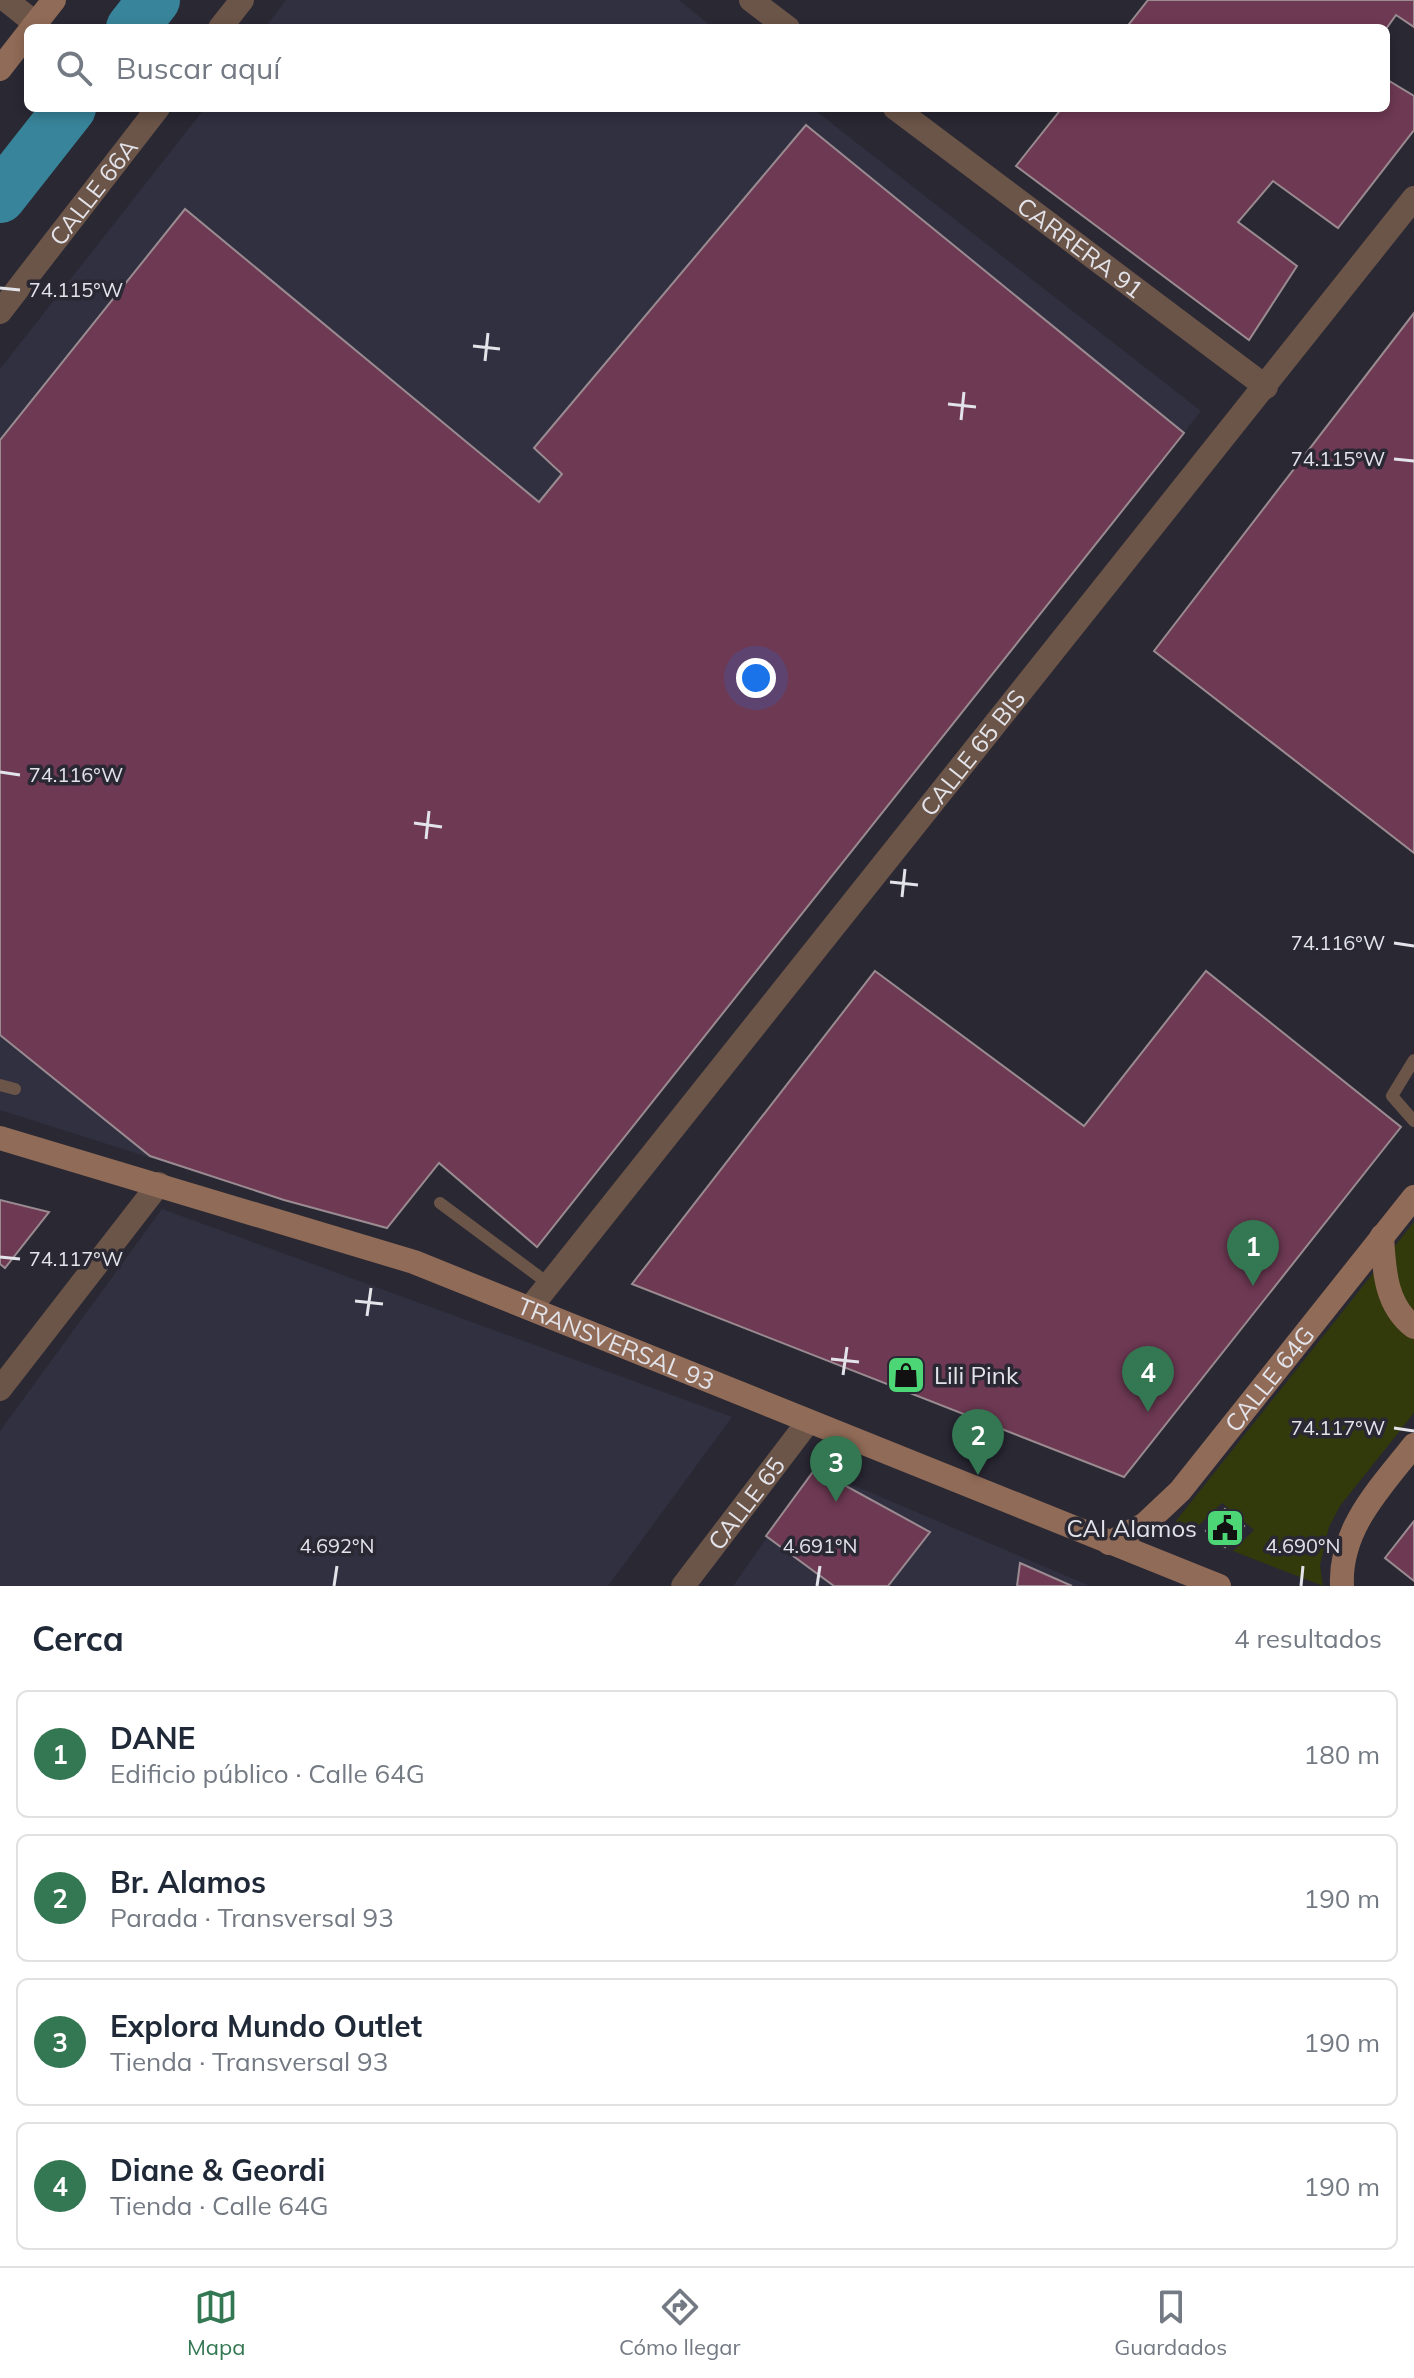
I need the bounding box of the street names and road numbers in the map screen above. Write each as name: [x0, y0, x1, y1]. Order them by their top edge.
street label: CALLE 66A: [42, 132, 144, 251]
street label: CARRERA 91: [1011, 190, 1149, 305]
street label: CALLE 65 BIS: [913, 684, 1032, 822]
street label: TRANSVERSAL 93: [513, 1290, 719, 1396]
street label: CALLE 64G: [1218, 1320, 1320, 1438]
street label: CALLE 65: [701, 1451, 791, 1556]

